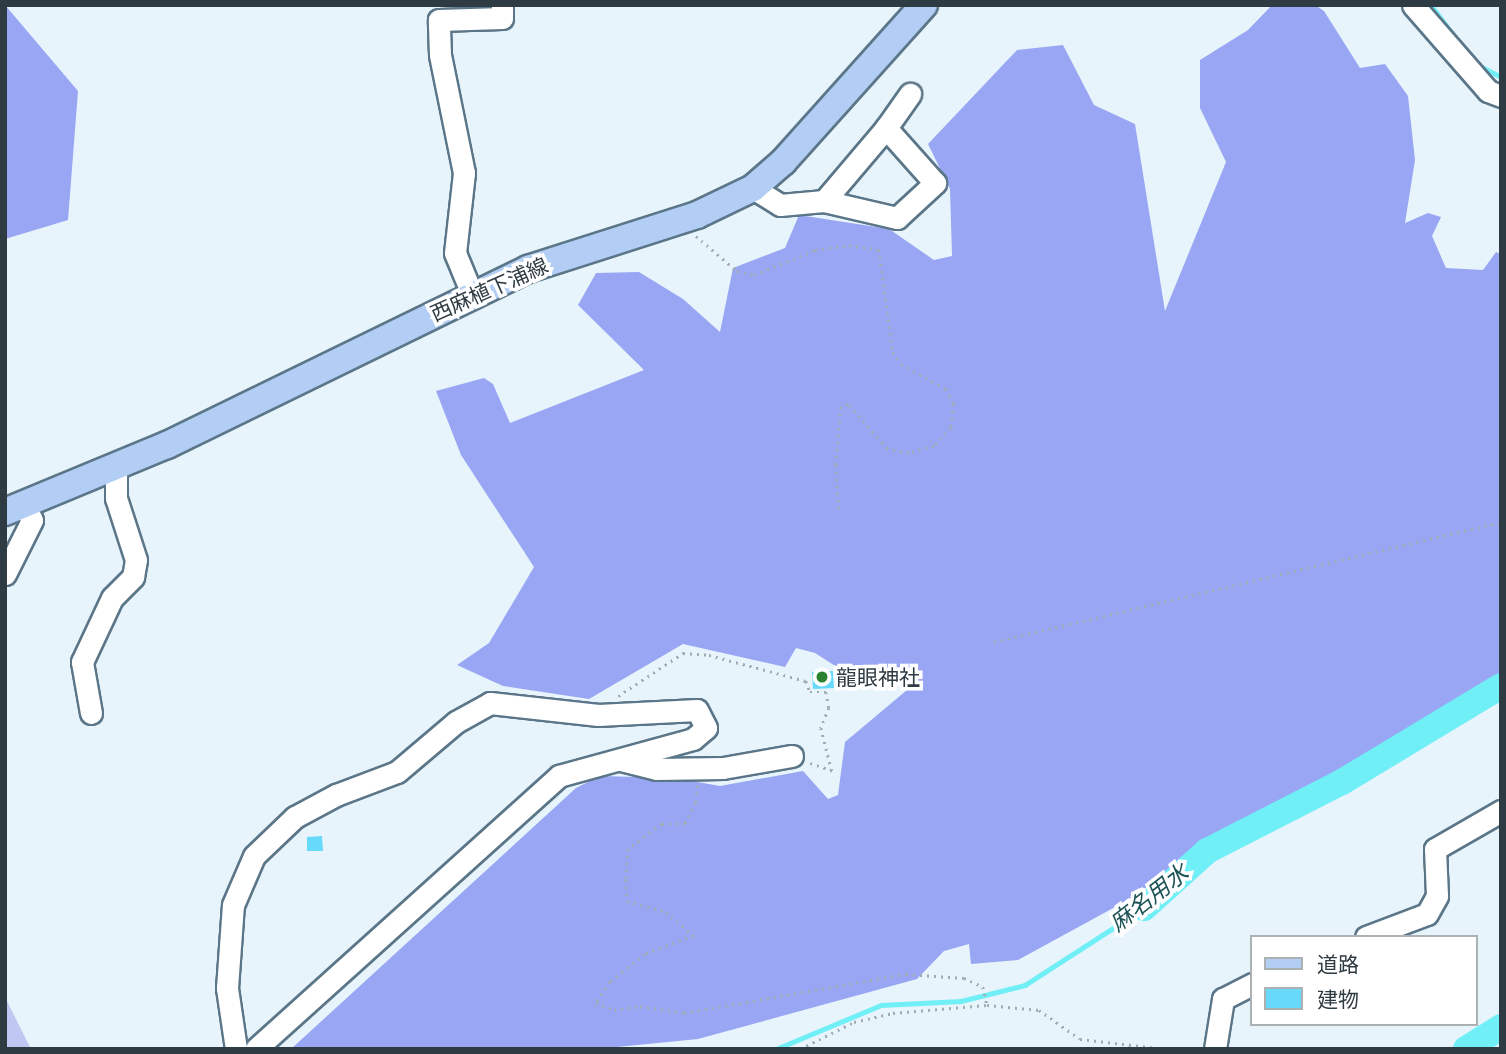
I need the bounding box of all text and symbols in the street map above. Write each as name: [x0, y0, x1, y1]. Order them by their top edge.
street label: 西麻植下浦線: [426, 252, 552, 326]
place label: 龍眼神社: [836, 664, 920, 690]
marker: 龍眼神社: [814, 669, 830, 685]
water label: 麻名用水: [1104, 859, 1194, 937]
legend: [1250, 935, 1478, 1026]
text: 道路: [1317, 948, 1359, 980]
text: 建物: [1317, 983, 1359, 1015]

